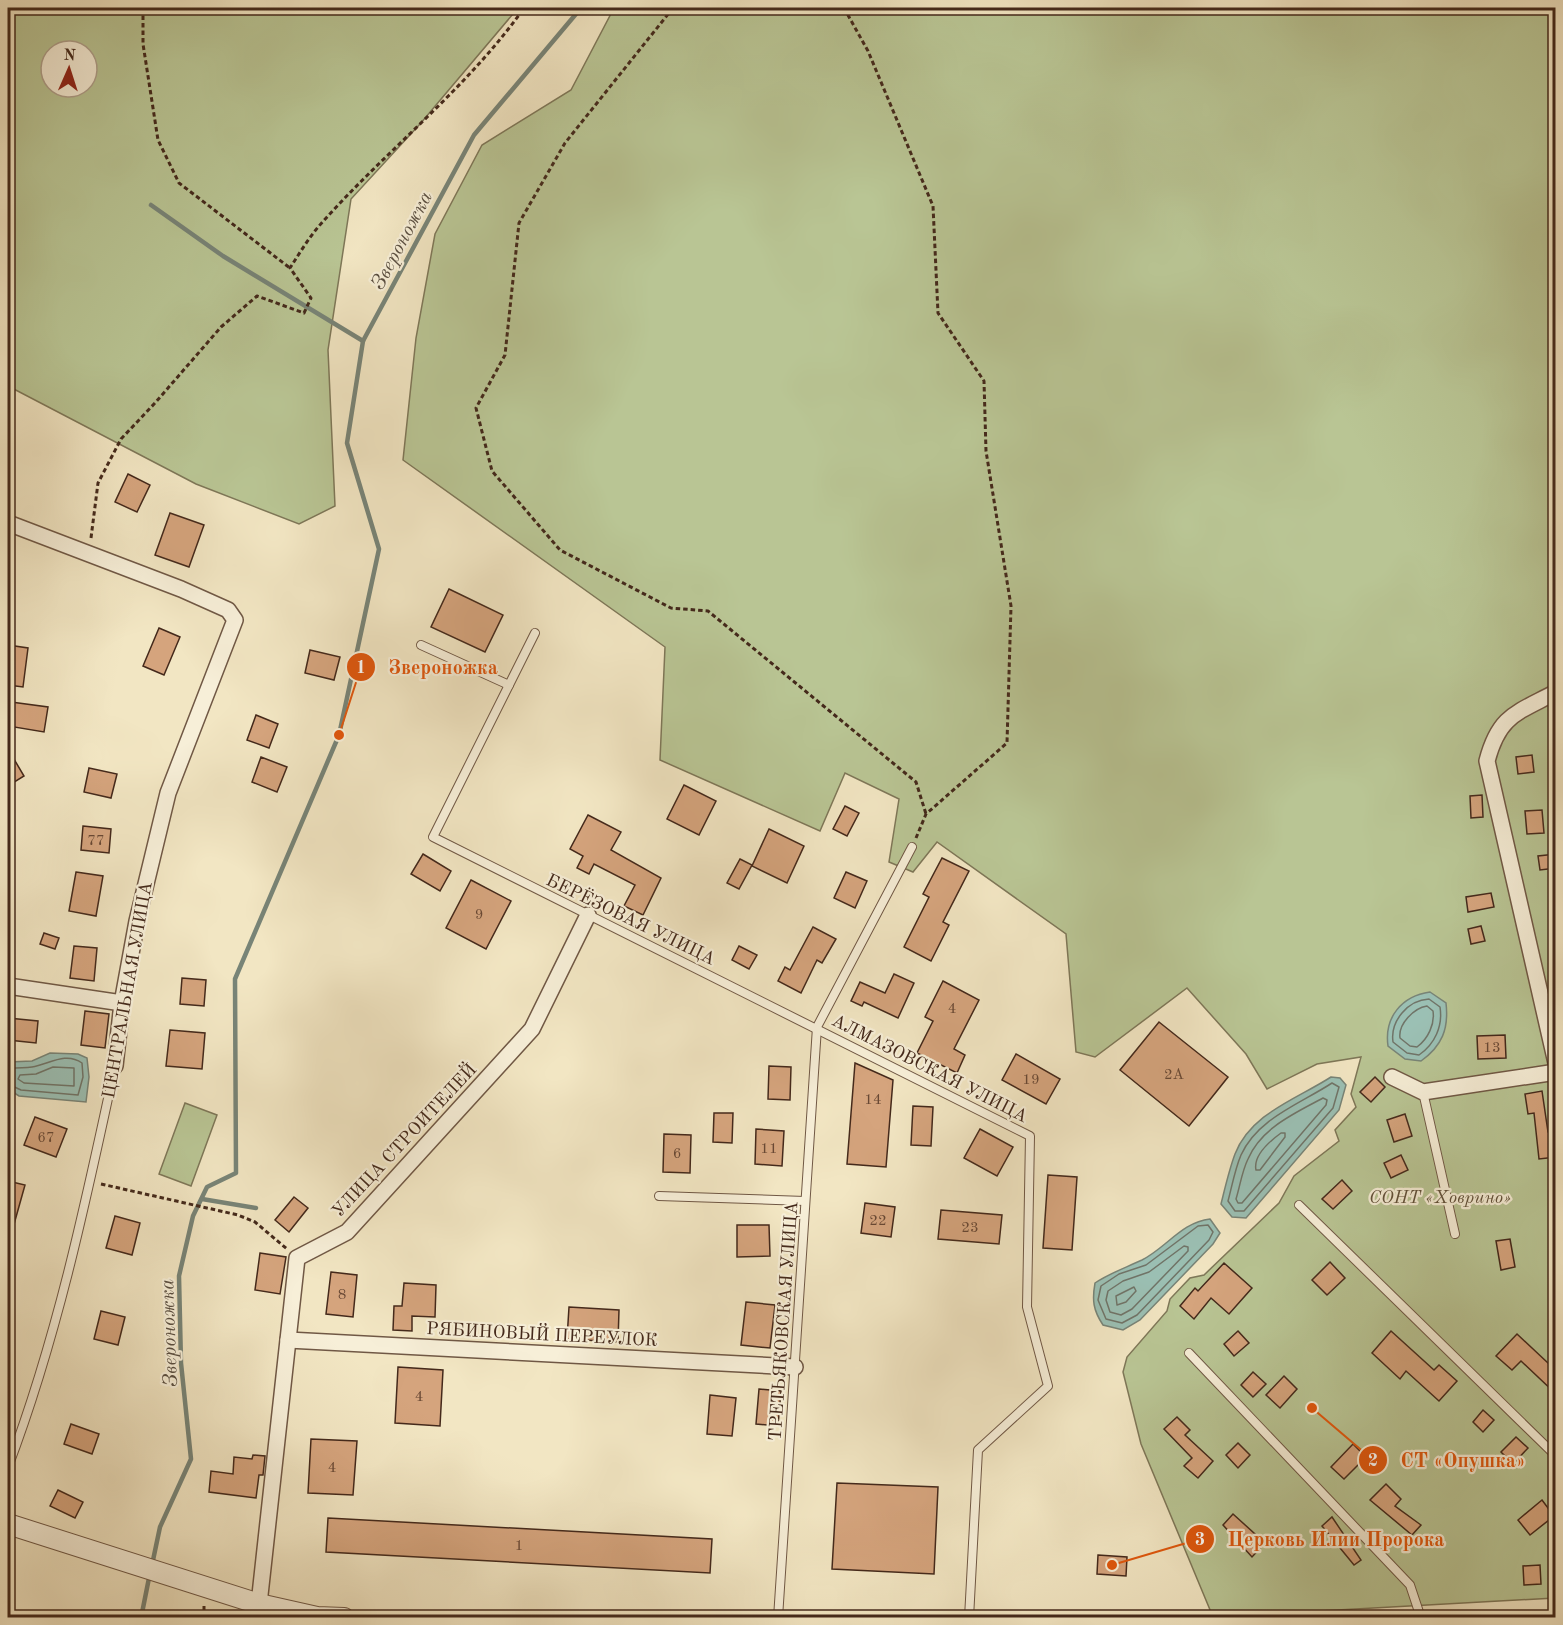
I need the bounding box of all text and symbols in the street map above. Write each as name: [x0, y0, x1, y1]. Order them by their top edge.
north arrow: [39, 39, 99, 99]
text: N: [63, 48, 77, 64]
water label: Звероножка: [369, 188, 437, 293]
callout: Звероножка: [346, 648, 510, 686]
text: 1: [356, 659, 366, 677]
text: Звероножка: [388, 659, 498, 679]
house number: 77: [87, 834, 105, 849]
street label: БЕРЁЗОВАЯ УЛИЦА: [543, 868, 720, 969]
street label: ЦЕНТРАЛЬНАЯ УЛИЦА: [100, 880, 156, 1100]
house number: 9: [475, 908, 483, 923]
house number: 4: [948, 1002, 956, 1017]
street label: АЛМАЗОВСКАЯ УЛИЦА: [829, 1012, 1031, 1126]
house number: 13: [1483, 1041, 1501, 1056]
street label: УЛИЦА СТРОИТЕЛЕЙ: [326, 1058, 480, 1221]
house number: 2А: [1164, 1068, 1185, 1083]
house number: 19: [1022, 1073, 1040, 1088]
house number: 14: [864, 1093, 882, 1108]
house number: 67: [37, 1131, 55, 1146]
house number: 11: [760, 1142, 778, 1157]
house number: 6: [673, 1147, 681, 1162]
park label: СОНТ «Ховрино»: [1369, 1189, 1511, 1207]
street label: ТРЕТЬЯКОВСКАЯ УЛИЦА: [767, 1200, 801, 1441]
house number: 22: [869, 1214, 887, 1229]
house number: 23: [961, 1221, 979, 1236]
water label: Звероножка: [158, 1278, 182, 1387]
house number: 8: [338, 1288, 346, 1303]
street label: РЯБИНОВЫЙ ПЕРЕУЛОК: [426, 1316, 658, 1350]
house number: 4: [415, 1390, 423, 1405]
callout: СТ «Опушка»: [1358, 1441, 1538, 1479]
text: 2: [1368, 1452, 1378, 1470]
text: СТ «Опушка»: [1400, 1452, 1526, 1472]
house number: 4: [328, 1461, 336, 1476]
callout: Церковь Илии Пророка: [1185, 1520, 1456, 1558]
text: 3: [1195, 1531, 1205, 1549]
text: Церковь Илии Пророка: [1227, 1531, 1445, 1551]
house number: 1: [515, 1539, 523, 1554]

